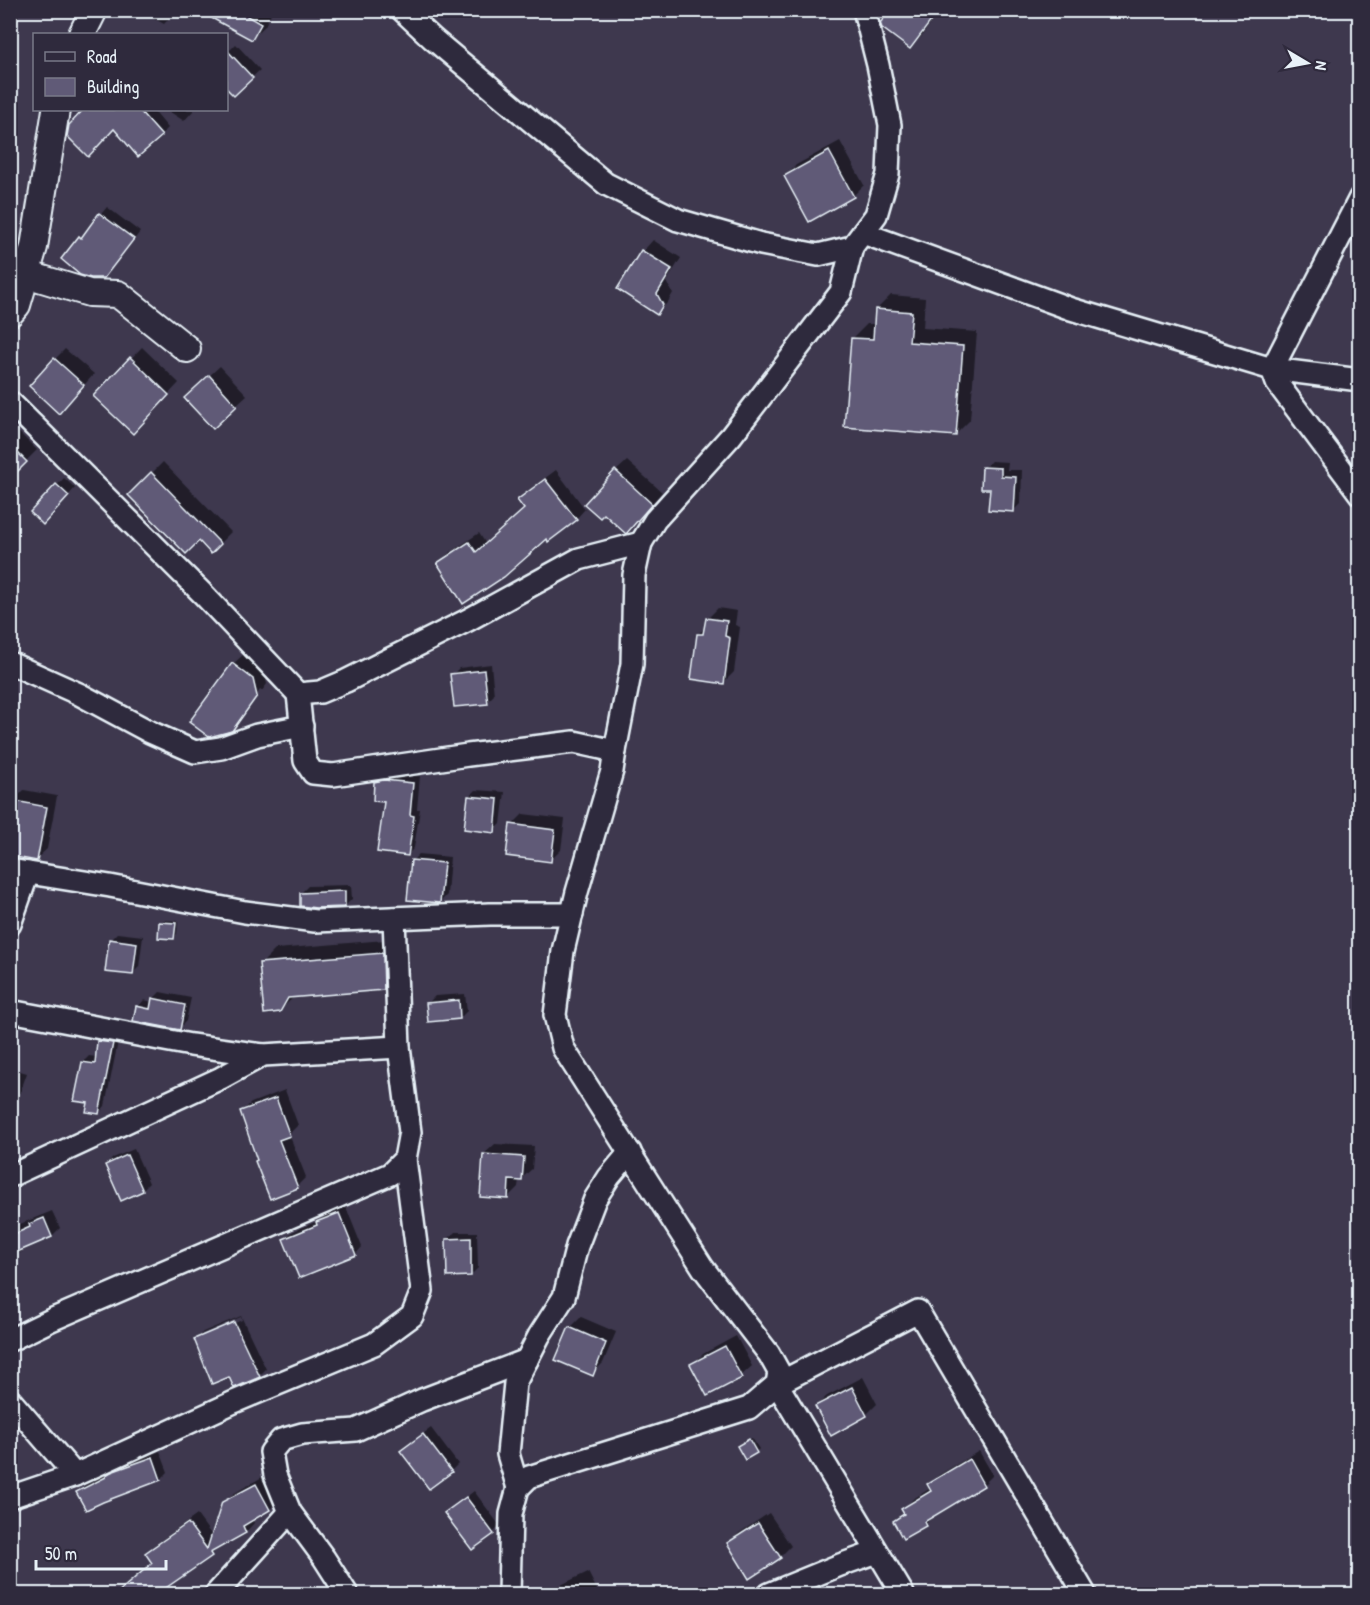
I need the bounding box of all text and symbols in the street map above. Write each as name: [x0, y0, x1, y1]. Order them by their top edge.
legend: [33, 33, 228, 111]
north arrow: [1277, 33, 1337, 93]
text: Road: [87, 44, 117, 69]
text: N: [1310, 60, 1333, 72]
text: Building: [87, 74, 139, 99]
scale bar: [36, 1533, 166, 1571]
text: 50 m: [45, 1541, 77, 1566]

